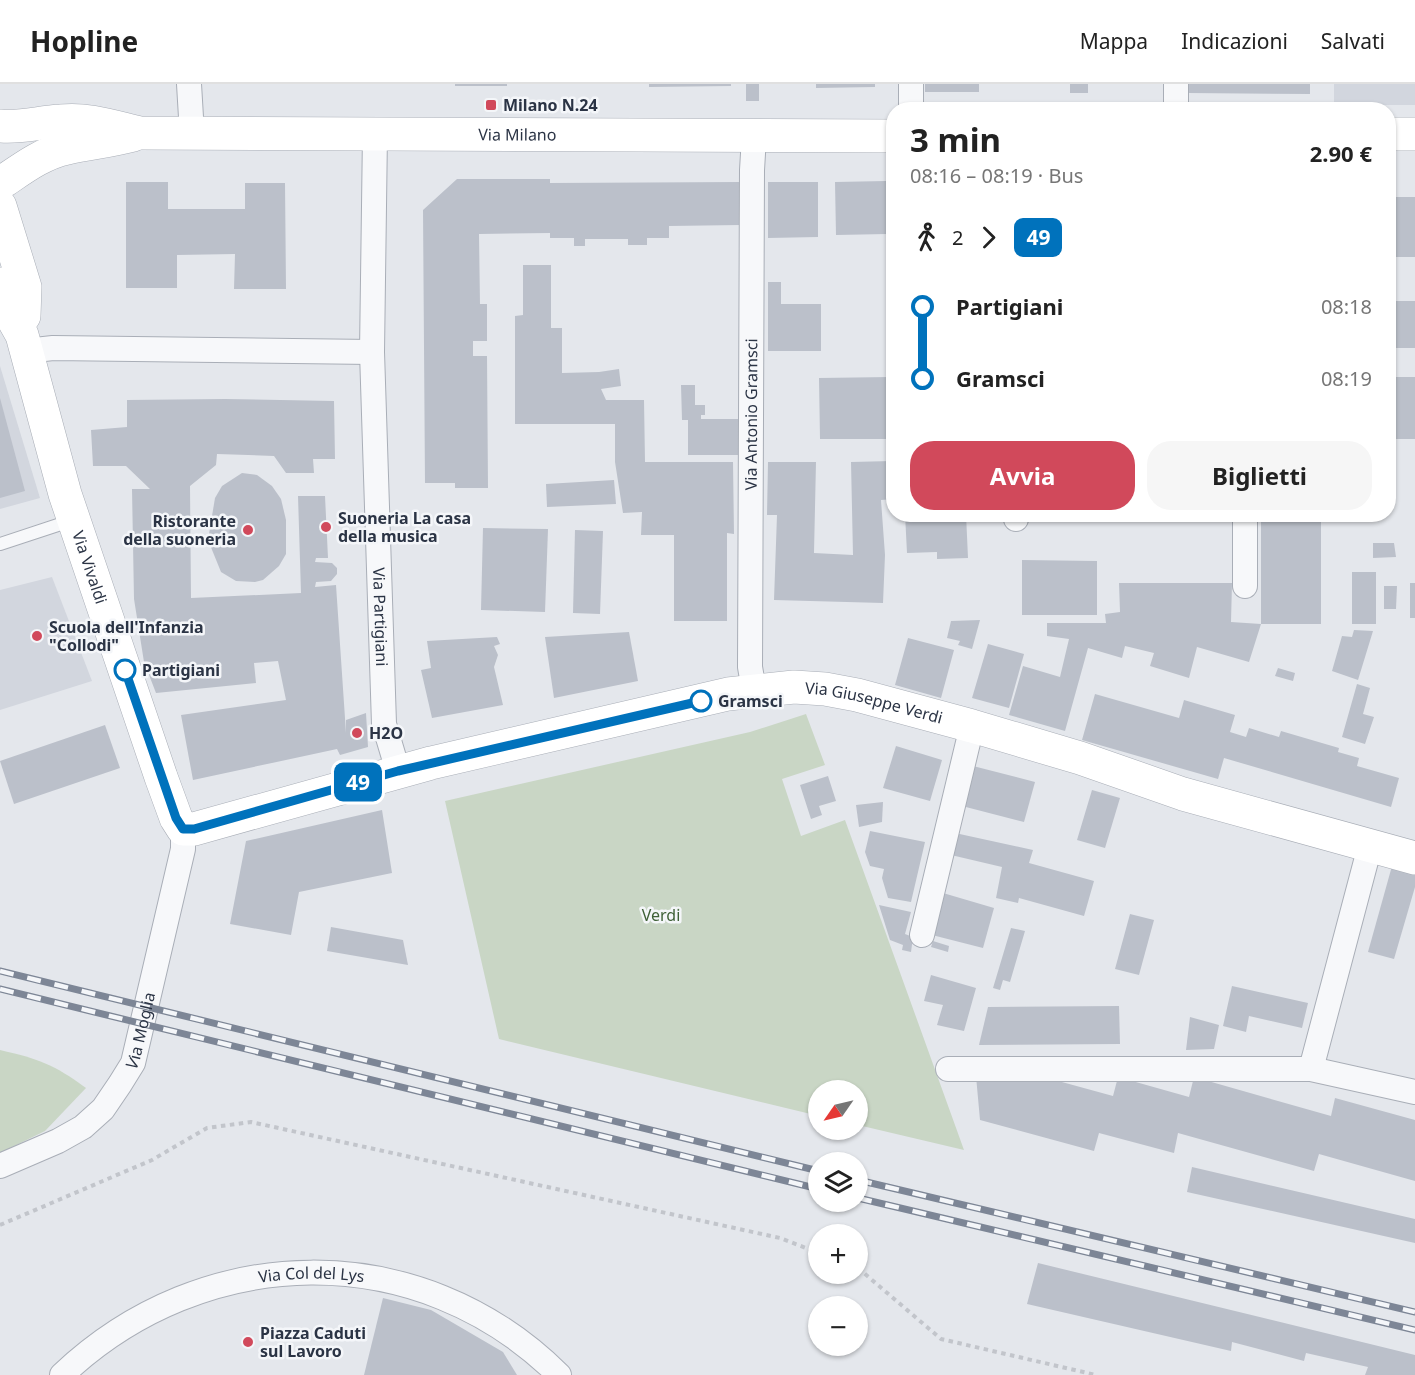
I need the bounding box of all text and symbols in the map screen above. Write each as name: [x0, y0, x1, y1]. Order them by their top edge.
text: Hopline: [30, 22, 138, 60]
text: Mappa: [1080, 27, 1148, 55]
text: Indicazioni: [1181, 27, 1288, 55]
text: Salvati: [1321, 27, 1385, 55]
place label: Milano N.24: [503, 94, 598, 116]
marker: Milano N.24: [484, 98, 498, 112]
text: 3 min: [910, 117, 1001, 162]
street label: Via Milano: [478, 123, 557, 146]
text: 2.90 €: [1310, 138, 1372, 168]
text: 08:16 – 08:19 · Bus: [910, 162, 1083, 189]
icon: walk: [910, 221, 943, 254]
icon: forward: [972, 221, 1005, 254]
text: 49: [1026, 223, 1050, 251]
text: 2: [952, 224, 963, 251]
text: Partigiani: [956, 291, 1063, 321]
text: 08:18: [1321, 293, 1372, 320]
street label: Via Antonio Gramsci: [740, 338, 762, 490]
text: Gramsci: [956, 363, 1045, 393]
text: 08:19: [1321, 365, 1372, 392]
button: Avvia: [910, 441, 1135, 510]
button: Biglietti: [1147, 441, 1372, 510]
place label: Suoneria La casa della musica: [338, 507, 471, 547]
place label: Ristorante della suoneria: [123, 510, 236, 550]
marker: Suoneria La casa della musica: [319, 520, 333, 534]
marker: Ristorante della suoneria: [241, 523, 255, 537]
street label: Via Vivaldi: [67, 528, 112, 607]
street label: Via Partigiani: [368, 567, 393, 667]
place label: Scuola dell'Infanzia "Collodi": [49, 616, 204, 656]
marker: Scuola dell'Infanzia "Collodi": [30, 629, 44, 643]
marker: Partigiani: [114, 659, 136, 681]
place label: Partigiani: [142, 659, 220, 681]
street label: Via Giuseppe Verdi: [804, 677, 945, 729]
marker: Gramsci: [690, 690, 712, 712]
place label: Gramsci: [718, 690, 783, 712]
place label: H2O: [369, 722, 403, 744]
marker: H2O: [350, 726, 364, 740]
line badge: 49: [331, 762, 385, 802]
text: 49: [346, 768, 370, 796]
park label: Verdi: [642, 904, 680, 926]
street label: Via Moglia: [121, 990, 160, 1074]
north arrow: [808, 1080, 868, 1140]
map controls: [808, 1080, 868, 1356]
button: layers: [808, 1152, 868, 1212]
button: +: [808, 1224, 868, 1284]
street label: Via Col del Lys: [257, 1262, 366, 1288]
button: −: [808, 1296, 868, 1356]
place label: Piazza Caduti sul Lavoro: [260, 1322, 366, 1362]
marker: Piazza Caduti sul Lavoro: [241, 1335, 255, 1349]

